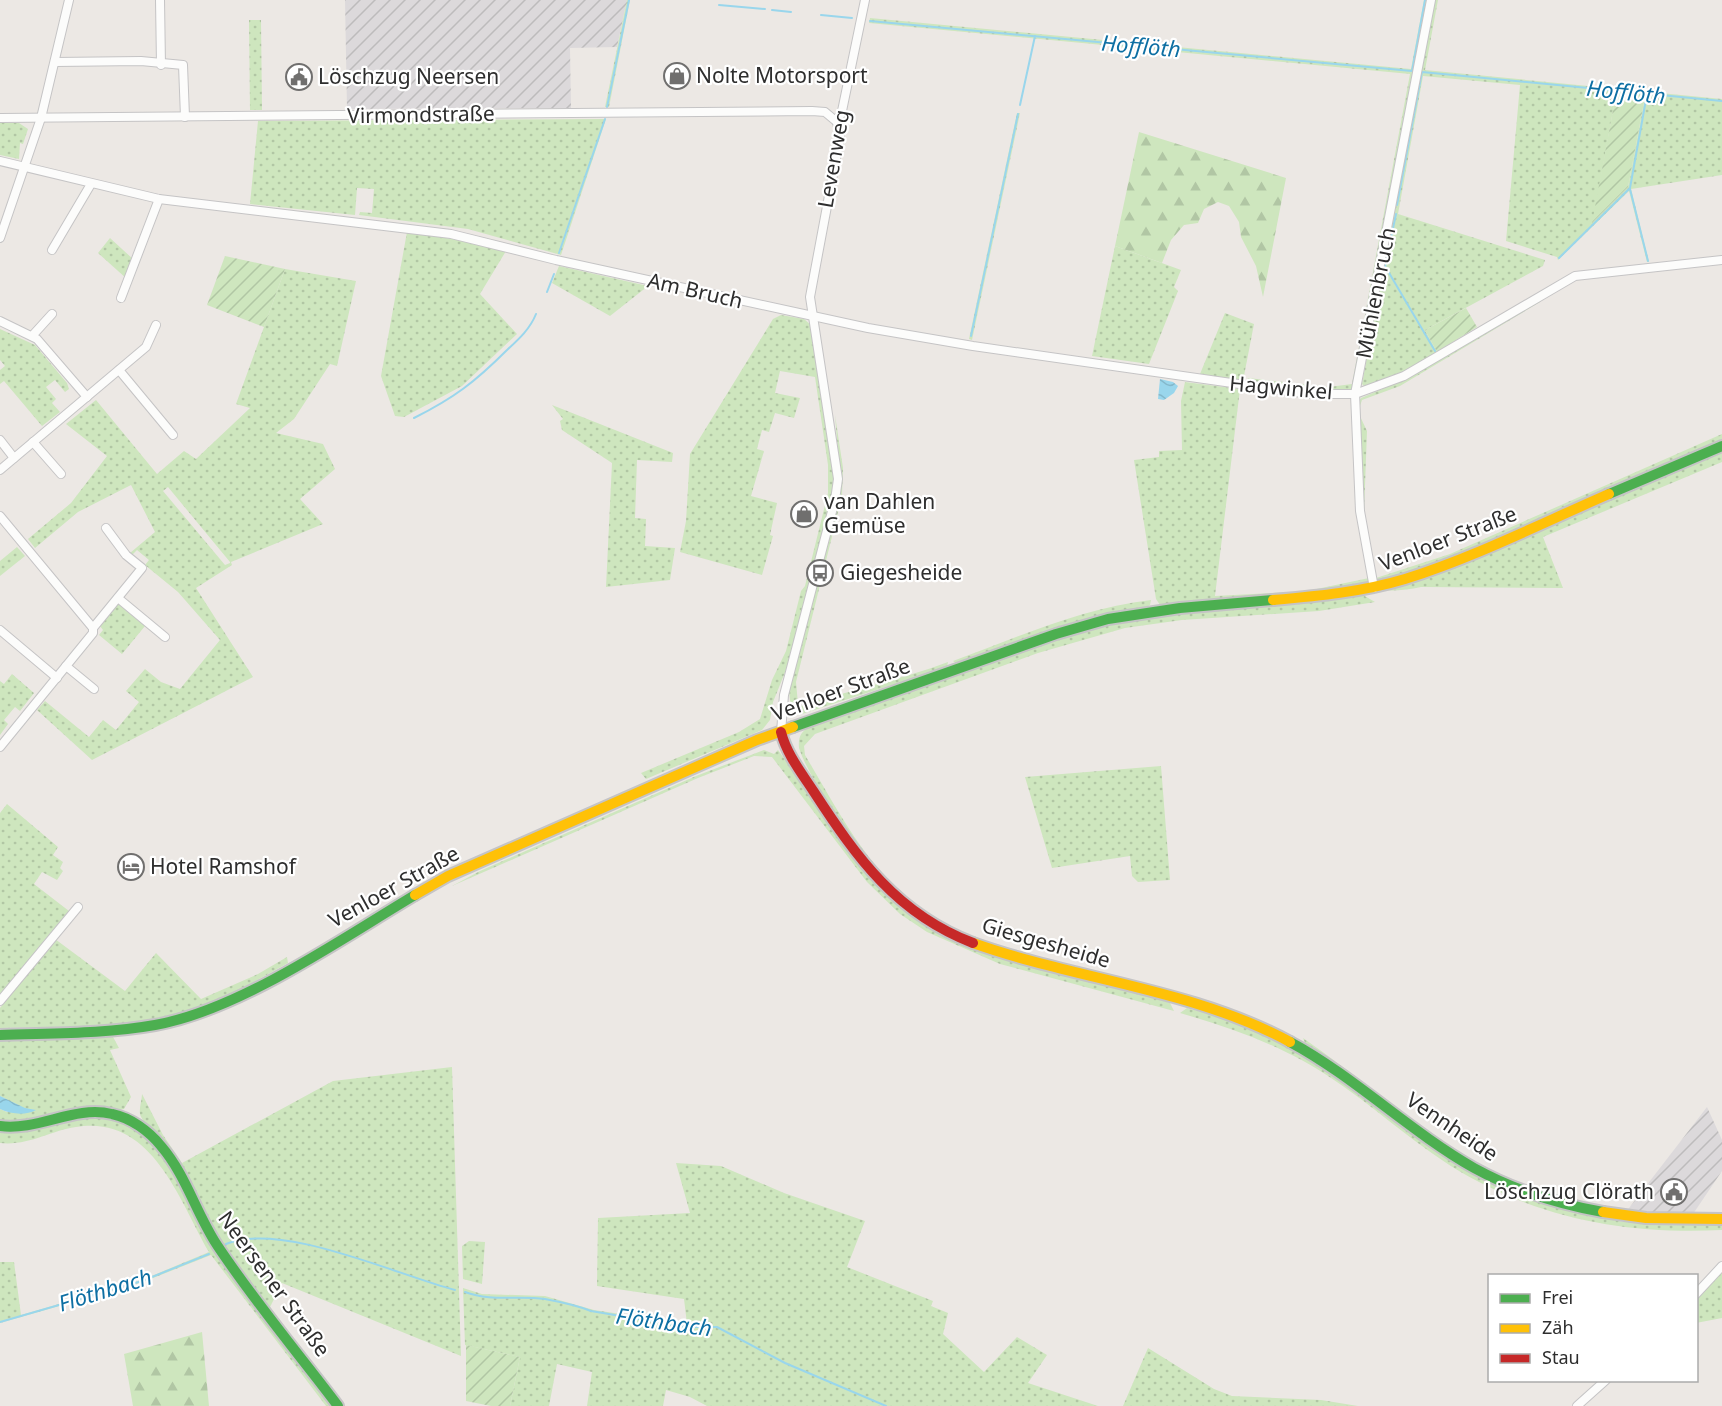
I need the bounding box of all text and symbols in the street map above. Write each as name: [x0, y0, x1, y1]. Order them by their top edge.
water label: Hofflöth: [1100, 27, 1182, 63]
shop icon: Nolte Motorsport: [662, 61, 692, 91]
place label: Nolte Motorsport: [696, 61, 868, 89]
public building icon: Löschzug Neersen: [284, 62, 314, 92]
place label: Löschzug Neersen: [318, 62, 499, 90]
water label: Hofflöth: [1585, 72, 1667, 110]
street label: Virmondstraße: [347, 99, 495, 129]
street label: Levenweg: [811, 108, 855, 210]
street label: Mühlenbruch: [1349, 225, 1401, 361]
street label: Am Bruch: [645, 265, 746, 315]
street label: Hagwinkel: [1228, 369, 1334, 405]
place label: van Dahlen Gemüse: [824, 487, 935, 539]
shop icon: van Dahlen Gemüse: [789, 499, 819, 529]
street label: Venloer Straße: [1375, 499, 1521, 577]
bus stop icon: Giegesheide: [805, 558, 835, 588]
place label: Giegesheide: [840, 558, 962, 586]
street label: Venloer Straße: [768, 651, 914, 727]
street label: Venloer Straße: [323, 839, 464, 934]
hotel icon: Hotel Ramshof: [116, 852, 146, 882]
place label: Hotel Ramshof: [150, 852, 298, 880]
street label: Giesgesheide: [979, 910, 1114, 974]
street label: Vennheide: [1401, 1085, 1504, 1167]
place label: Löschzug Clörath: [1484, 1177, 1654, 1205]
public building icon: Löschzug Clörath: [1659, 1177, 1689, 1207]
street label: Neersener Straße: [213, 1205, 337, 1362]
water label: Flöthbach: [54, 1261, 155, 1318]
legend: [1488, 1274, 1698, 1382]
text: Frei: [1542, 1285, 1573, 1309]
water label: Flöthbach: [614, 1299, 714, 1343]
text: Zäh: [1542, 1315, 1574, 1339]
text: Stau: [1542, 1345, 1580, 1369]

